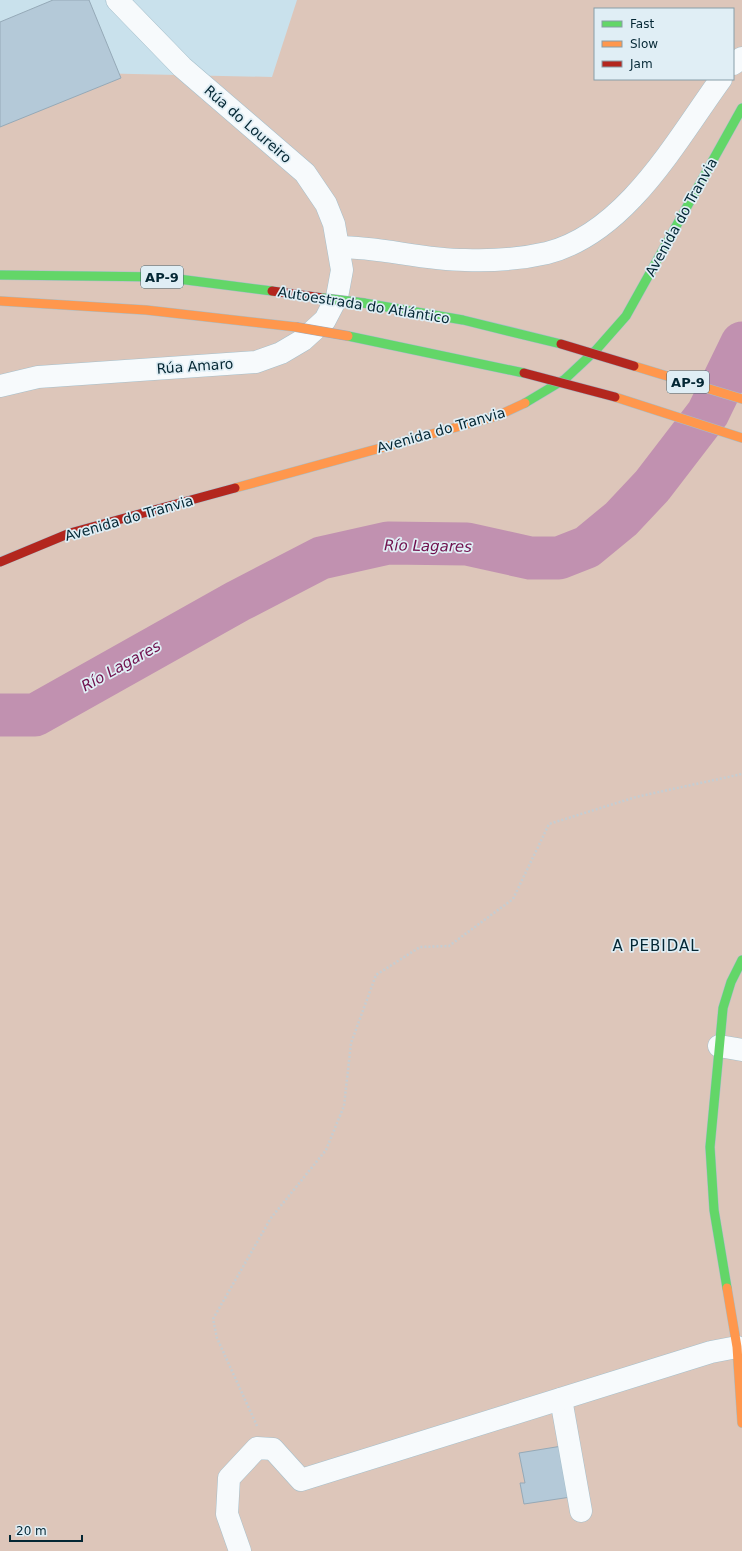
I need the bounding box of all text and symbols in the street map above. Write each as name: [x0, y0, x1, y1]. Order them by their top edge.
legend: [594, 8, 734, 80]
text: Fast: [630, 17, 654, 31]
text: Slow: [630, 37, 658, 51]
text: Jam: [629, 57, 653, 71]
street label: Rúa do Loureiro: [201, 82, 295, 166]
street label: Avenida do Tranvia: [642, 155, 720, 279]
road number: AP-9: [141, 266, 183, 288]
street label: Autoestrada do Atlántico: [277, 283, 451, 327]
street label: Rúa Amaro: [156, 355, 234, 377]
road number: AP-9: [667, 371, 709, 393]
street label: Avenida do Tranvia: [375, 404, 507, 456]
street label: Avenida do Tranvia: [63, 492, 195, 544]
water label: Río Lagares: [384, 536, 472, 556]
water label: Río Lagares: [78, 637, 164, 695]
district label: A PEBIDAL: [612, 937, 700, 955]
scale bar: [10, 1517, 82, 1543]
text: 20 m: [16, 1524, 47, 1538]

